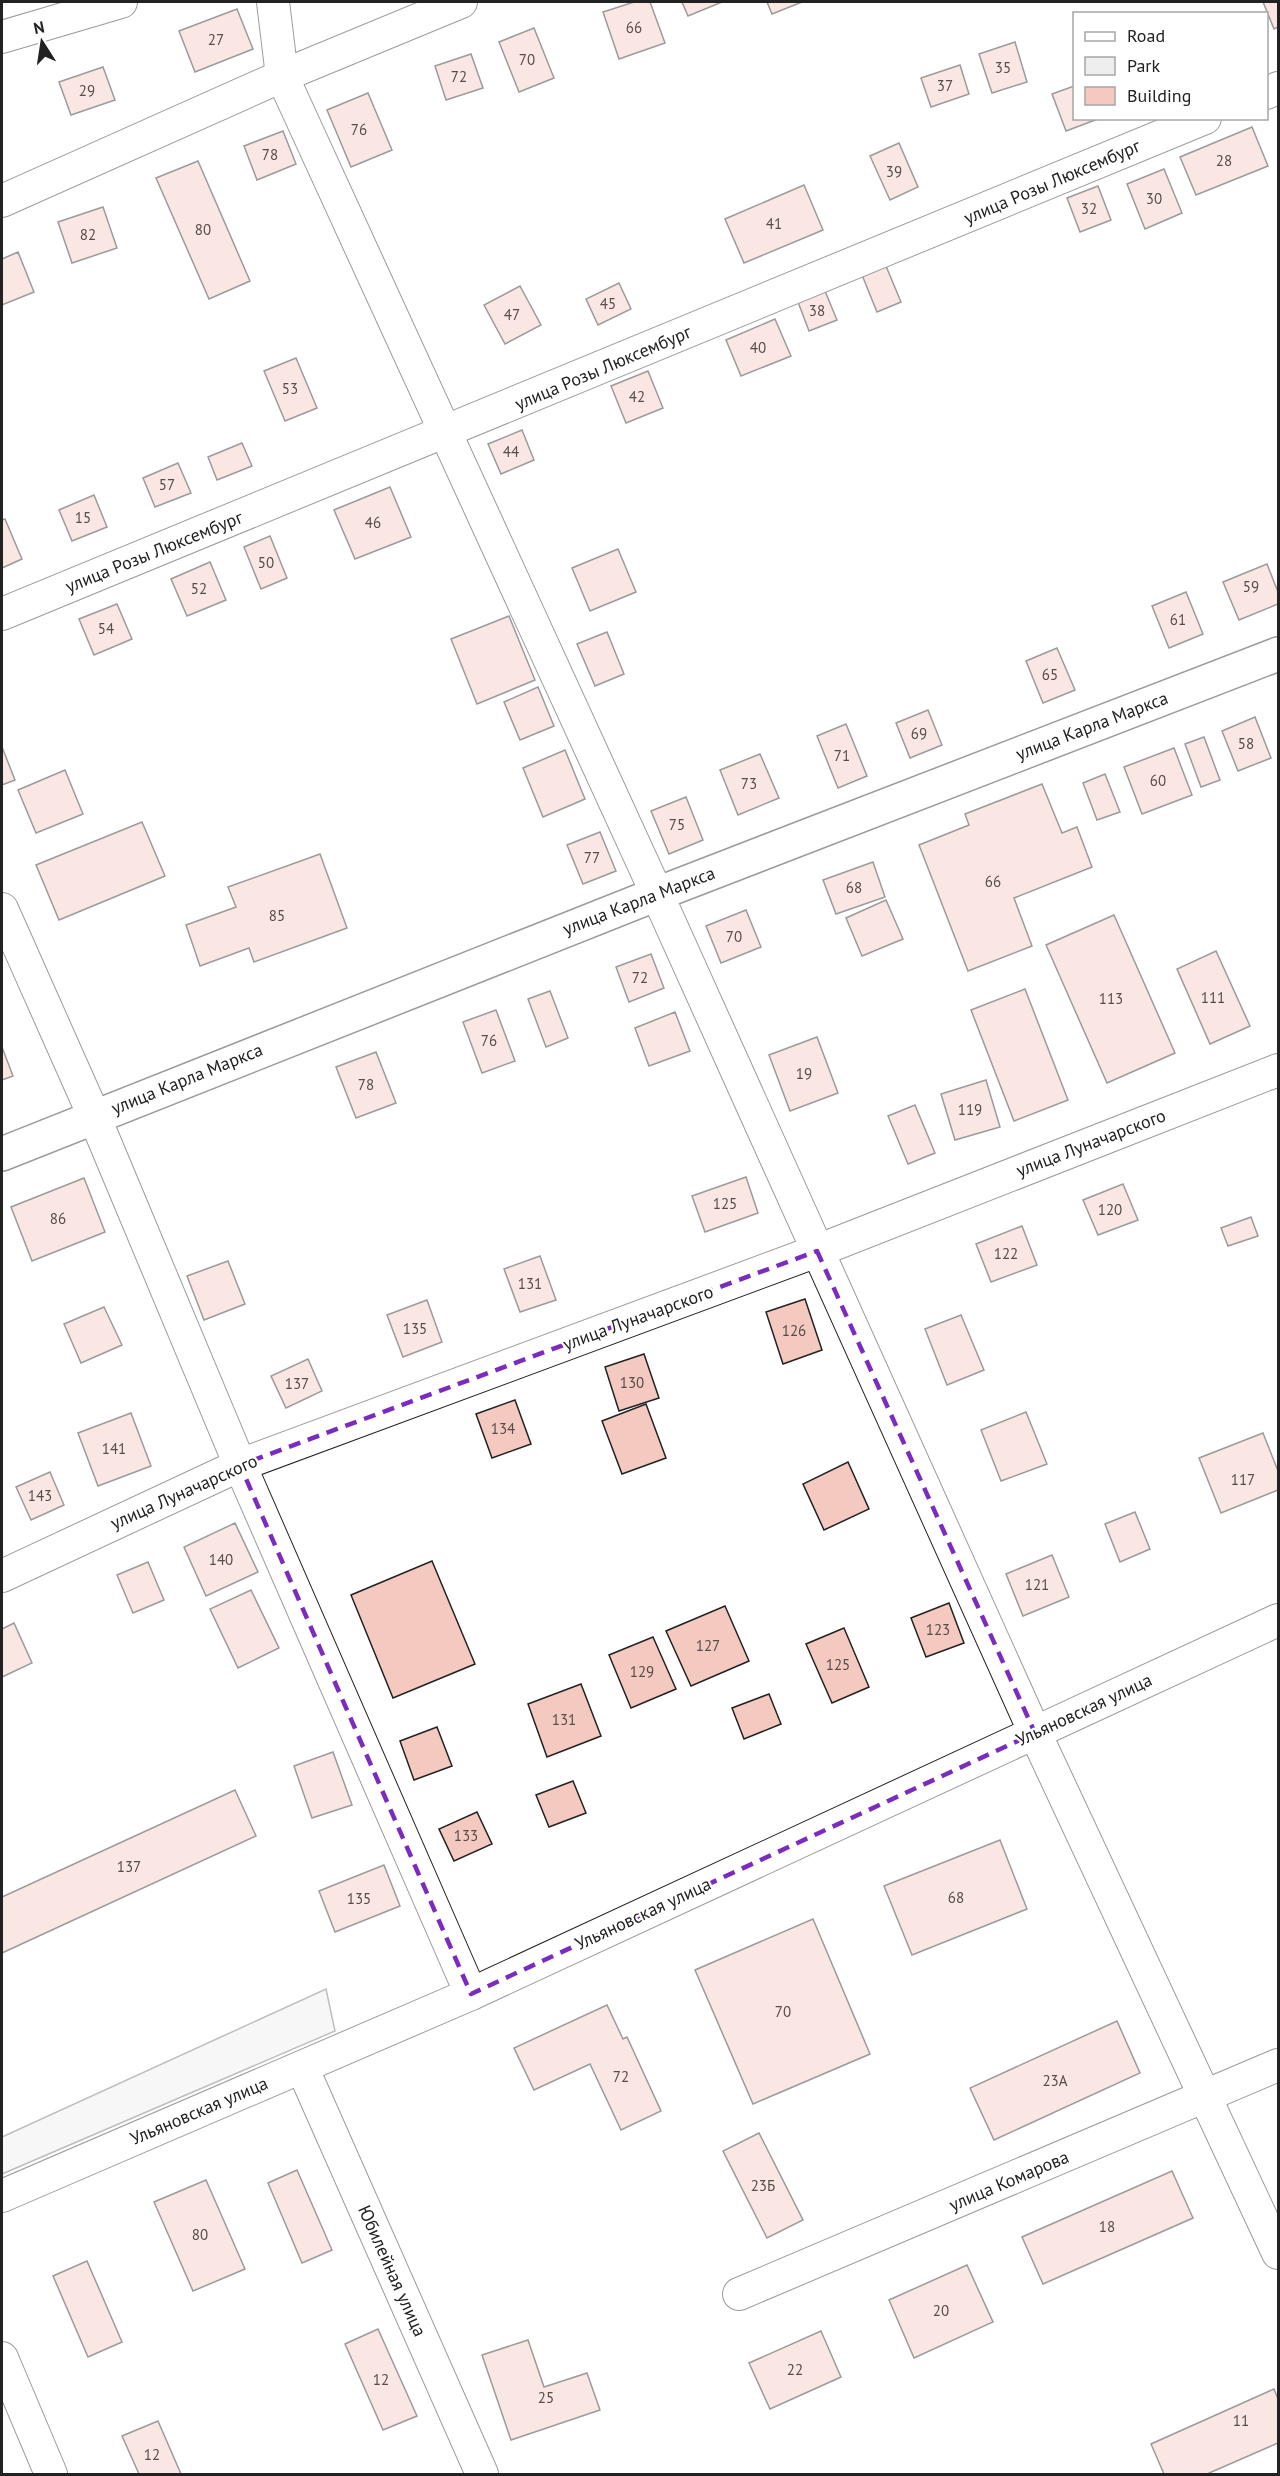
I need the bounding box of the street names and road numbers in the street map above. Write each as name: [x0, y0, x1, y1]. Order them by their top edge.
street label: улица Розы Люксембург: [960, 134, 1144, 229]
street label: улица Розы Люксембург: [511, 320, 695, 415]
street label: улица Розы Люксембург: [62, 505, 246, 598]
street label: улица Карла Маркса: [1012, 686, 1171, 765]
street label: улица Карла Маркса: [559, 861, 718, 940]
street label: улица Карла Маркса: [108, 1038, 266, 1119]
street label: улица Луначарского: [1013, 1103, 1169, 1182]
street label: улица Луначарского: [559, 1280, 716, 1355]
street label: улица Луначарского: [107, 1449, 261, 1534]
street label: Ульяновская улица: [1012, 1668, 1155, 1751]
street label: Ульяновская улица: [571, 1872, 714, 1955]
street label: Ульяновская улица: [126, 2071, 271, 2150]
street label: улица Комарова: [945, 2145, 1072, 2216]
street label: Юбилейная улица: [353, 2202, 432, 2340]

